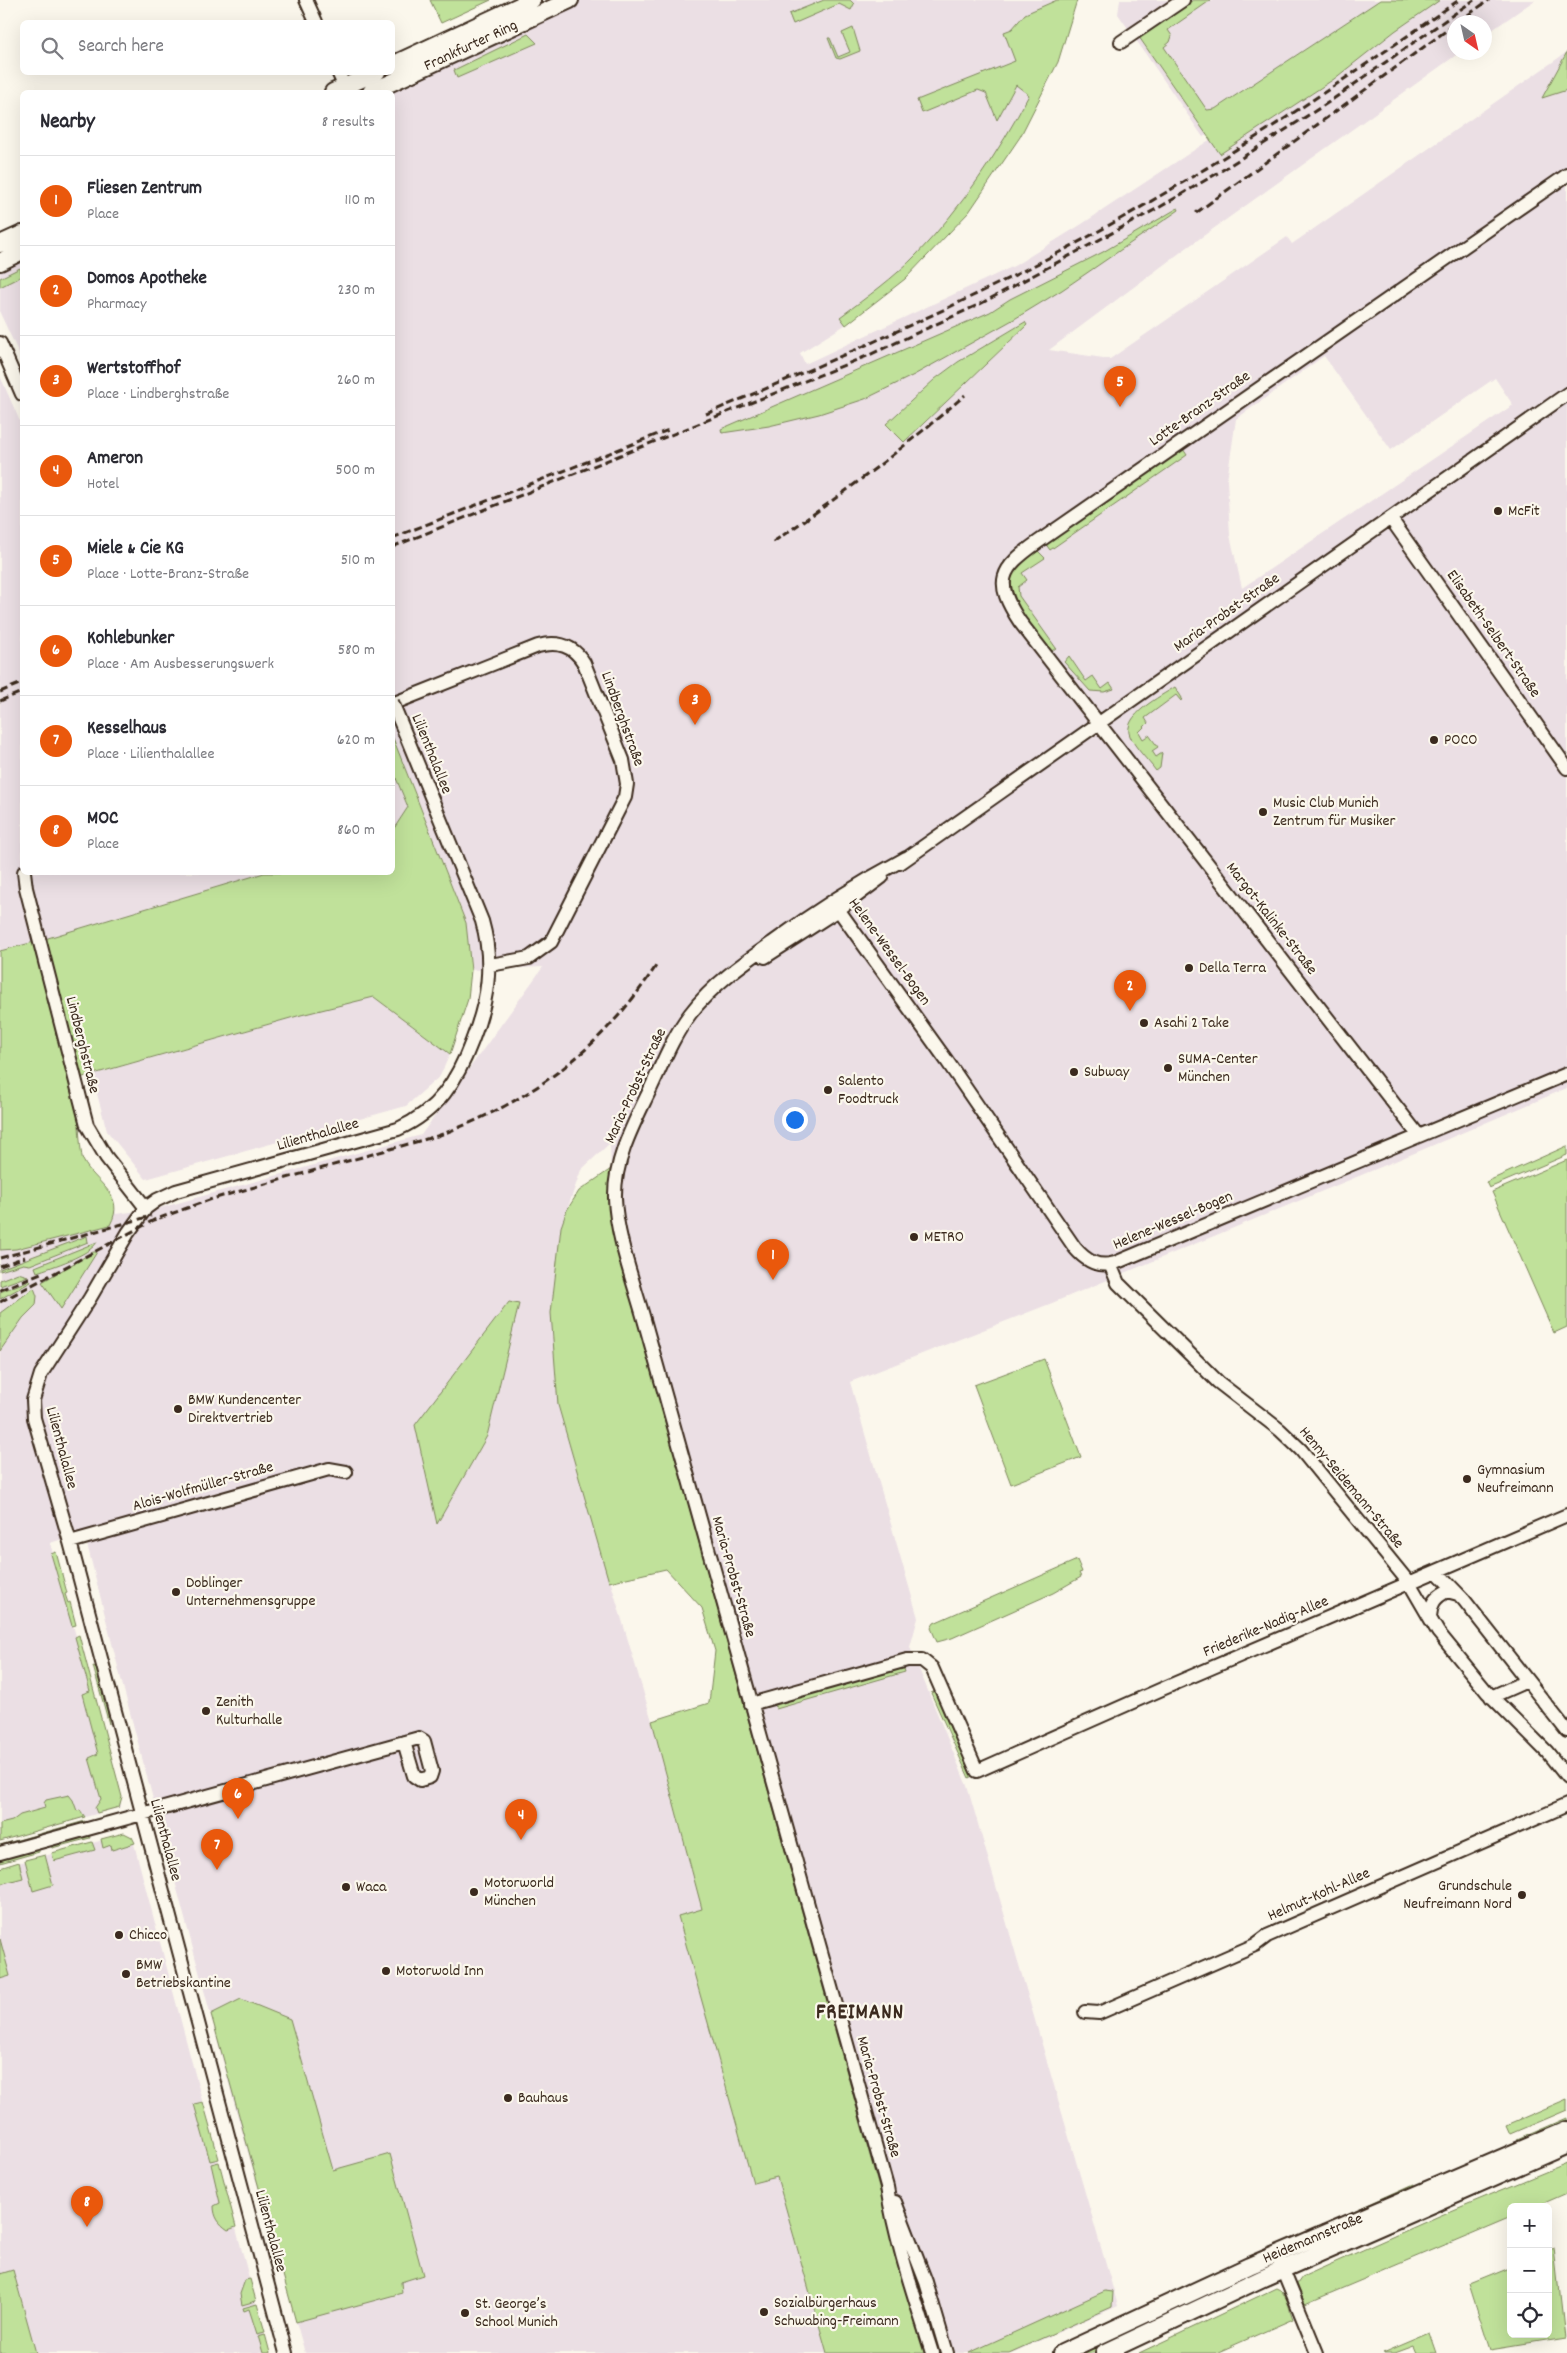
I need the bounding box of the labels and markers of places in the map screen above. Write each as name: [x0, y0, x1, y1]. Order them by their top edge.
pin: 5: [1104, 366, 1136, 407]
place label: McFit: [1508, 500, 1540, 523]
marker: McFit: [1492, 505, 1504, 517]
pin: 3: [679, 684, 711, 725]
place label: POCO: [1444, 729, 1478, 752]
marker: POCO: [1428, 734, 1440, 746]
place label: Music Club Munich Zentrum für Musiker: [1273, 792, 1396, 833]
marker: Music Club Munich Zentrum für Musiker: [1257, 806, 1269, 818]
place label: Della Terra: [1199, 957, 1266, 980]
marker: Della Terra: [1183, 962, 1195, 974]
pin: 2: [1114, 970, 1146, 1011]
place label: Asahi 2 Take: [1154, 1012, 1229, 1035]
marker: Asahi 2 Take: [1138, 1017, 1150, 1029]
place label: SUMA-Center München: [1178, 1048, 1258, 1089]
place label: Subway: [1084, 1061, 1130, 1084]
marker: SUMA-Center München: [1162, 1062, 1174, 1074]
marker: Subway: [1068, 1066, 1080, 1078]
place label: Salento Foodtruck: [838, 1070, 899, 1111]
marker: Salento Foodtruck: [822, 1084, 834, 1096]
place label: METRO: [924, 1226, 964, 1249]
marker: METRO: [908, 1231, 920, 1243]
pin: 1: [757, 1239, 789, 1280]
place label: BMW Kundencenter Direktvertrieb: [188, 1389, 301, 1430]
marker: BMW Kundencenter Direktvertrieb: [172, 1403, 184, 1415]
place label: Gymnasium Neufreimann: [1477, 1459, 1554, 1500]
marker: Gymnasium Neufreimann: [1461, 1473, 1473, 1485]
place label: Doblinger Unternehmensgruppe: [186, 1572, 316, 1613]
marker: Doblinger Unternehmensgruppe: [170, 1586, 182, 1598]
place label: Zenith Kulturhalle: [216, 1691, 282, 1732]
marker: Zenith Kulturhalle: [200, 1705, 212, 1717]
pin: 6: [222, 1778, 254, 1819]
pin: 4: [505, 1799, 537, 1840]
pin: 7: [201, 1829, 233, 1870]
place label: Motorworld München: [484, 1872, 554, 1913]
place label: Grundschule Neufreimann Nord: [1403, 1875, 1512, 1916]
place label: Waca: [356, 1876, 387, 1899]
marker: Waca: [340, 1881, 352, 1893]
marker: Motorworld München: [468, 1886, 480, 1898]
marker: Grundschule Neufreimann Nord: [1516, 1889, 1528, 1901]
place label: Chicco: [129, 1924, 167, 1947]
marker: Chicco: [113, 1929, 125, 1941]
place label: BMW Betriebskantine: [136, 1954, 231, 1995]
place label: Motorwold Inn: [396, 1960, 484, 1983]
marker: Motorwold Inn: [380, 1965, 392, 1977]
marker: BMW Betriebskantine: [120, 1968, 132, 1980]
place label: Bauhaus: [518, 2087, 569, 2110]
marker: Bauhaus: [502, 2092, 514, 2104]
pin: 8: [71, 2186, 103, 2227]
place label: Sozialbürgerhaus Schwabing-Freimann: [774, 2292, 899, 2333]
place label: St. George’s School Munich: [475, 2293, 558, 2334]
marker: Sozialbürgerhaus Schwabing-Freimann: [758, 2306, 770, 2318]
marker: St. George’s School Munich: [459, 2307, 471, 2319]

